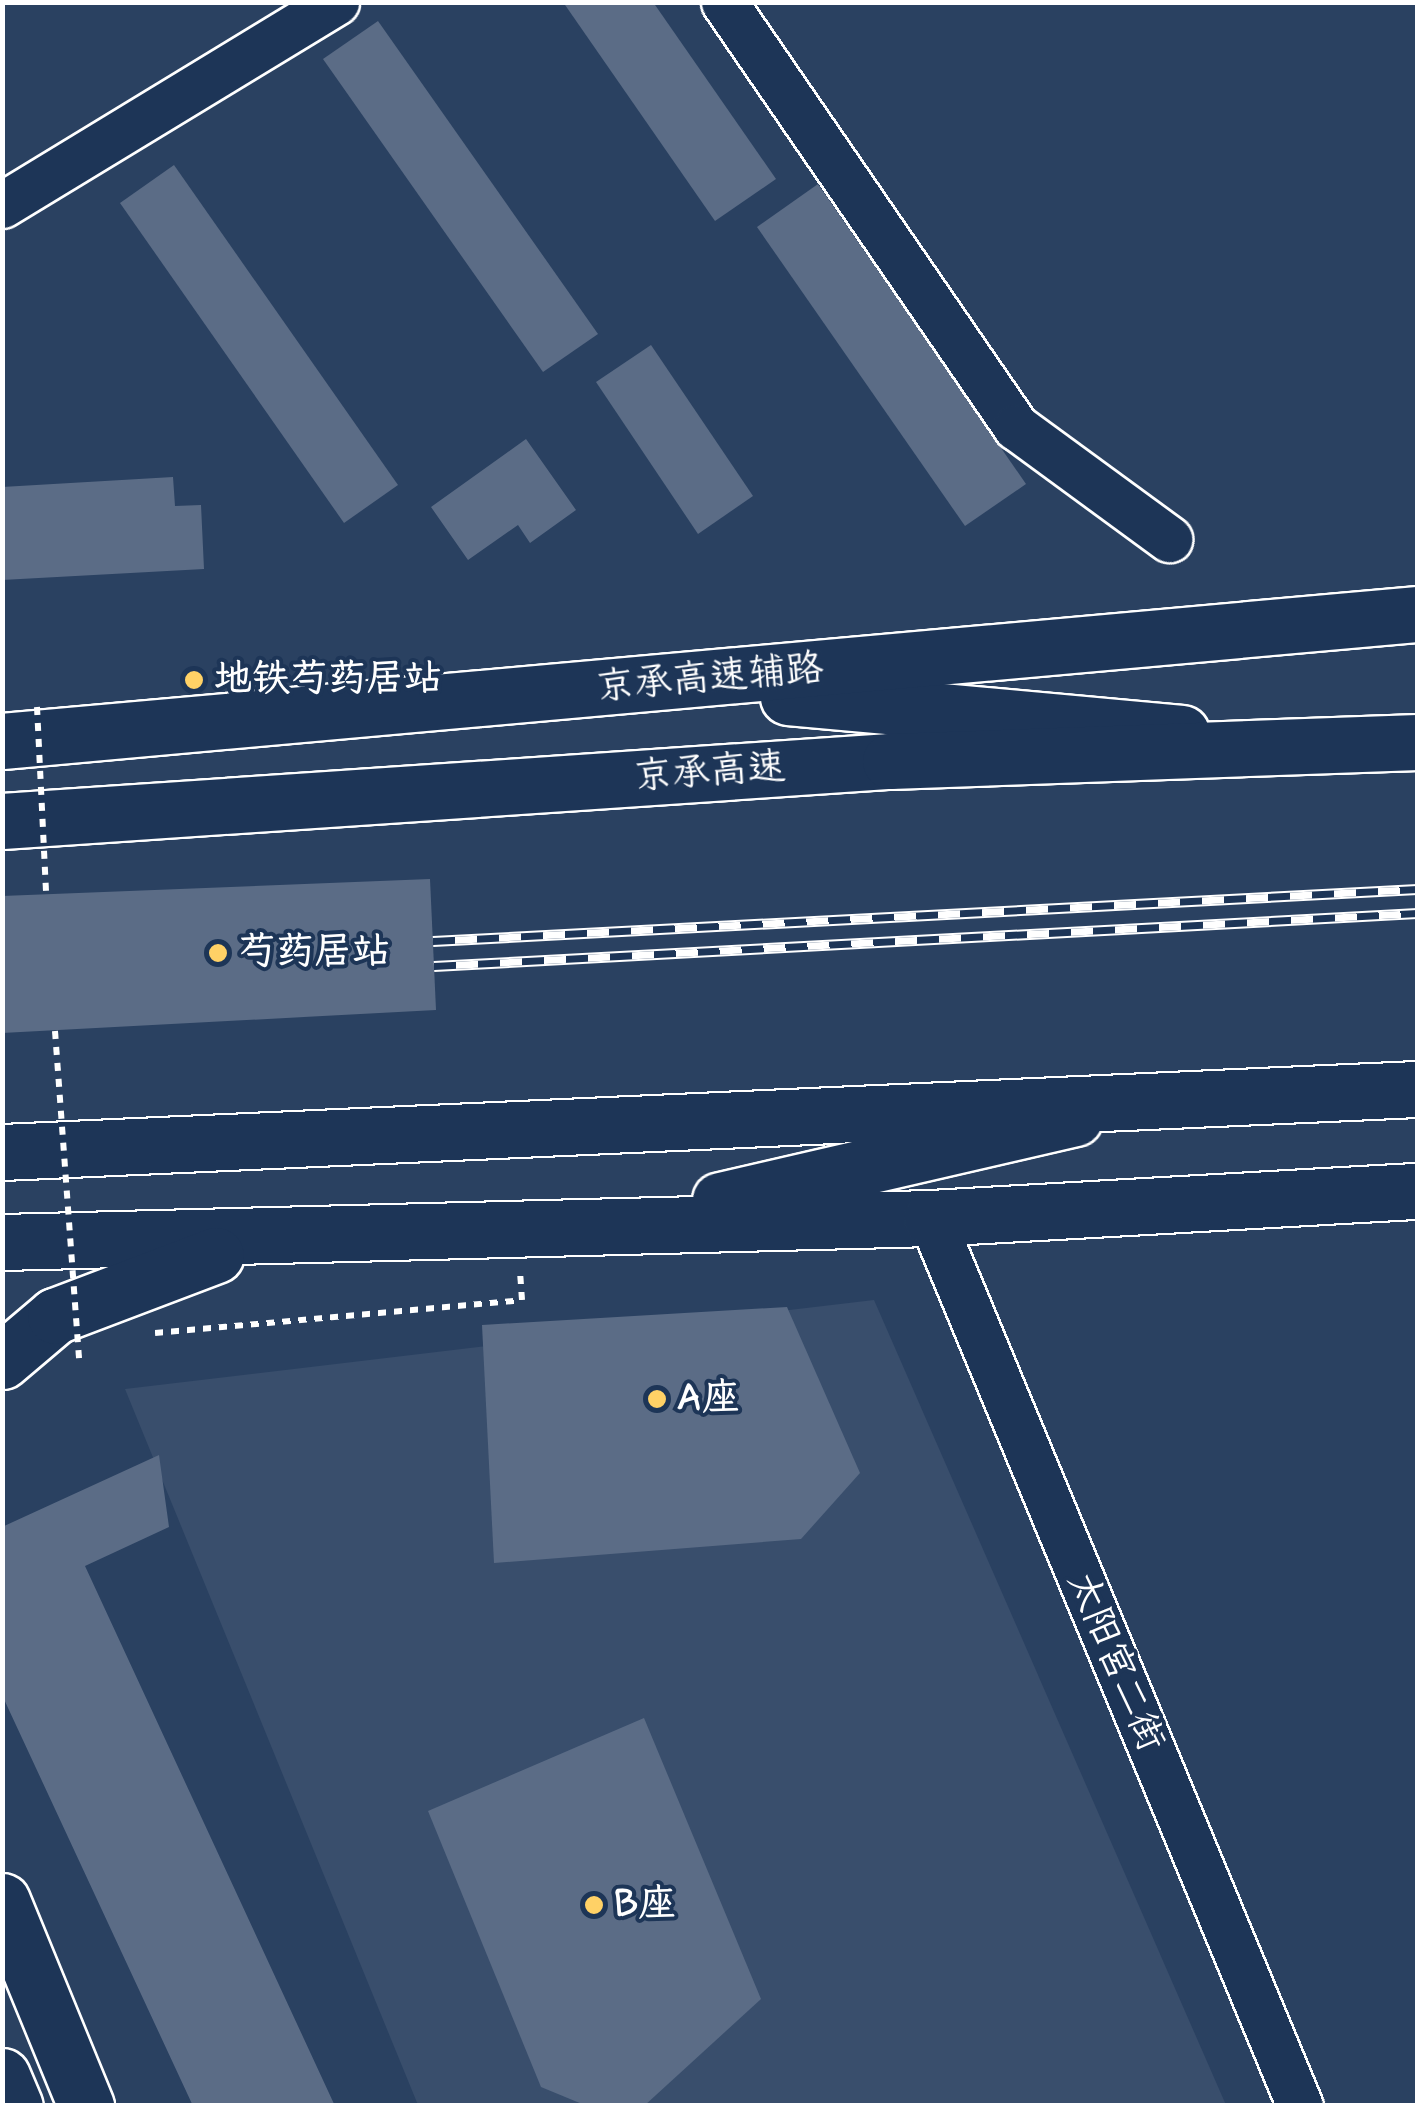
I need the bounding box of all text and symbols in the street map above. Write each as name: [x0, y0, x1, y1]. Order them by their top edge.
street label: 京承高速辅路: [594, 646, 826, 712]
place label: 地铁芍药居站: [214, 657, 442, 703]
marker: 地铁芍药居站: [183, 669, 205, 691]
street label: 京承高速: [633, 745, 787, 801]
place label: 芍药居站: [238, 930, 390, 976]
marker: 芍药居站: [207, 942, 229, 964]
place label: A座: [677, 1376, 740, 1422]
marker: A座: [646, 1388, 668, 1410]
street label: 太阳宫二街: [1057, 1566, 1173, 1758]
place label: B座: [614, 1882, 676, 1928]
marker: B座: [583, 1894, 605, 1916]

